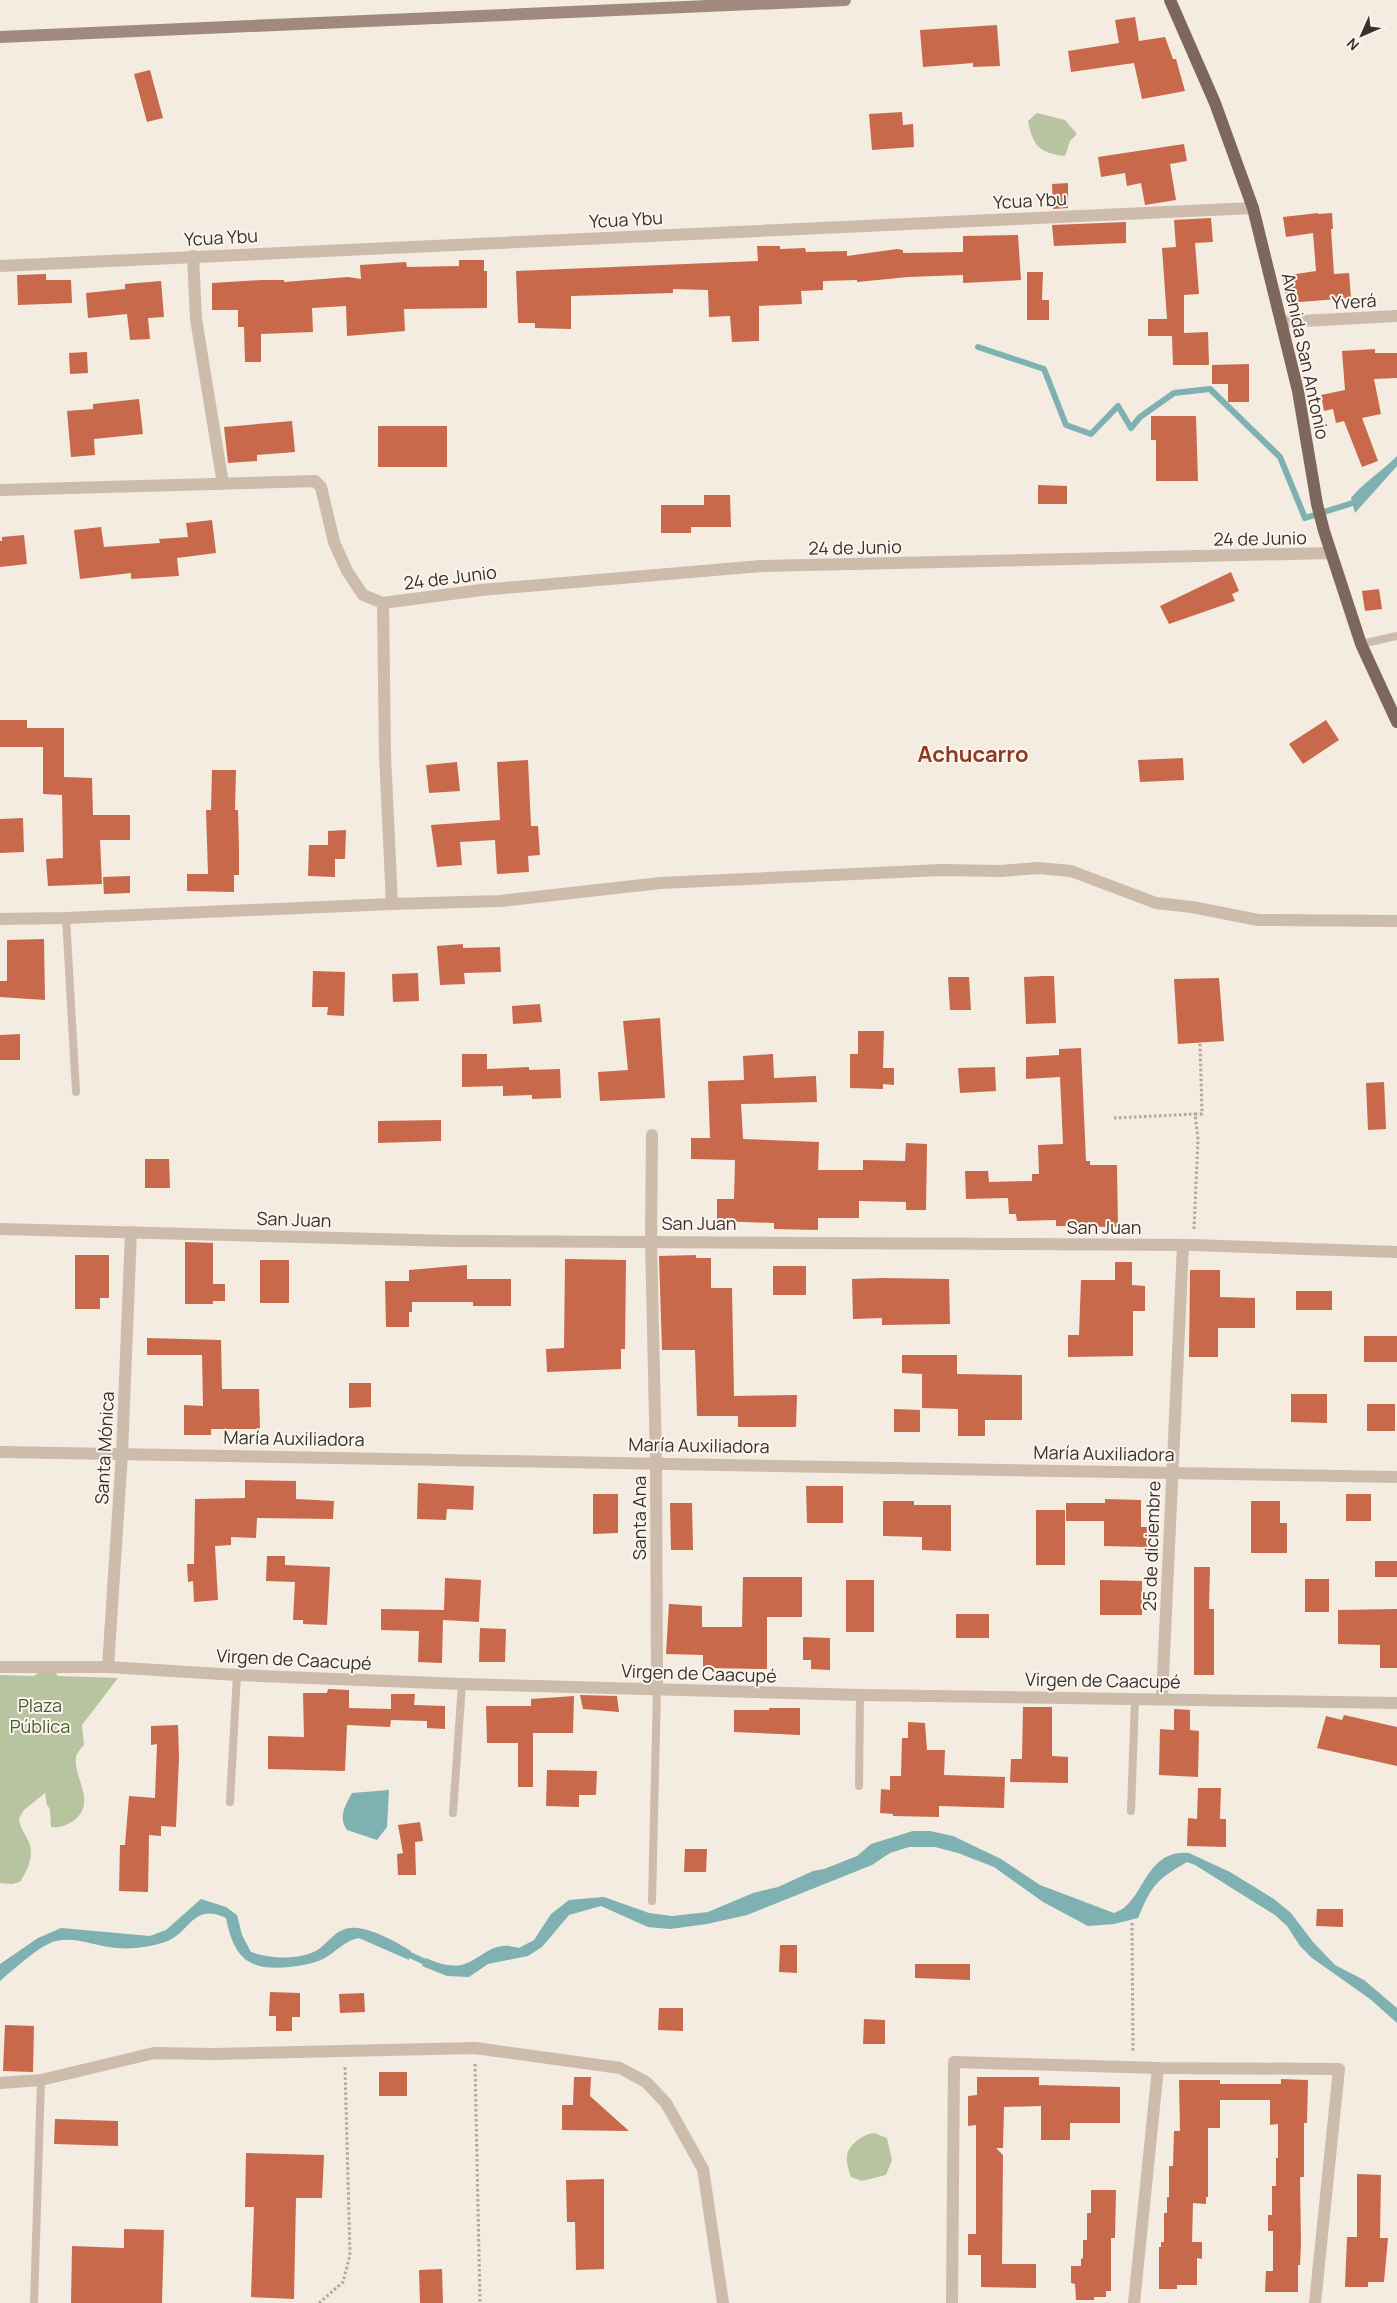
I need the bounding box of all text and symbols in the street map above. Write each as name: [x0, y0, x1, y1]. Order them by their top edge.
north arrow: [1337, 10, 1387, 60]
text: N: [1342, 34, 1363, 55]
street label: Ycua Ybu: [992, 186, 1068, 214]
street label: Ycua Ybu: [588, 205, 664, 233]
street label: Ycua Ybu: [183, 223, 259, 251]
street label: Avenida San Antonio: [1277, 271, 1335, 441]
street label: Yverá: [1331, 288, 1377, 314]
street label: 24 de Junio: [1213, 525, 1307, 551]
street label: 24 de Junio: [808, 534, 902, 560]
street label: 24 de Junio: [402, 559, 498, 595]
district label: Achucarro: [917, 739, 1029, 769]
street label: San Juan: [256, 1206, 332, 1232]
street label: San Juan: [661, 1211, 737, 1235]
street label: San Juan: [1066, 1215, 1142, 1239]
street label: Santa Mónica: [89, 1391, 119, 1505]
street label: María Auxiliadora: [223, 1425, 365, 1451]
street label: María Auxiliadora: [628, 1432, 770, 1458]
street label: María Auxiliadora: [1033, 1440, 1175, 1466]
street label: Santa Ana: [627, 1476, 651, 1560]
street label: 25 de diciembre: [1137, 1480, 1165, 1612]
street label: Virgen de Caacupé: [216, 1643, 372, 1675]
street label: Virgen de Caacupé: [621, 1658, 777, 1688]
street label: Virgen de Caacupé: [1025, 1667, 1181, 1693]
park label: Plaza Pública: [10, 1693, 70, 1738]

